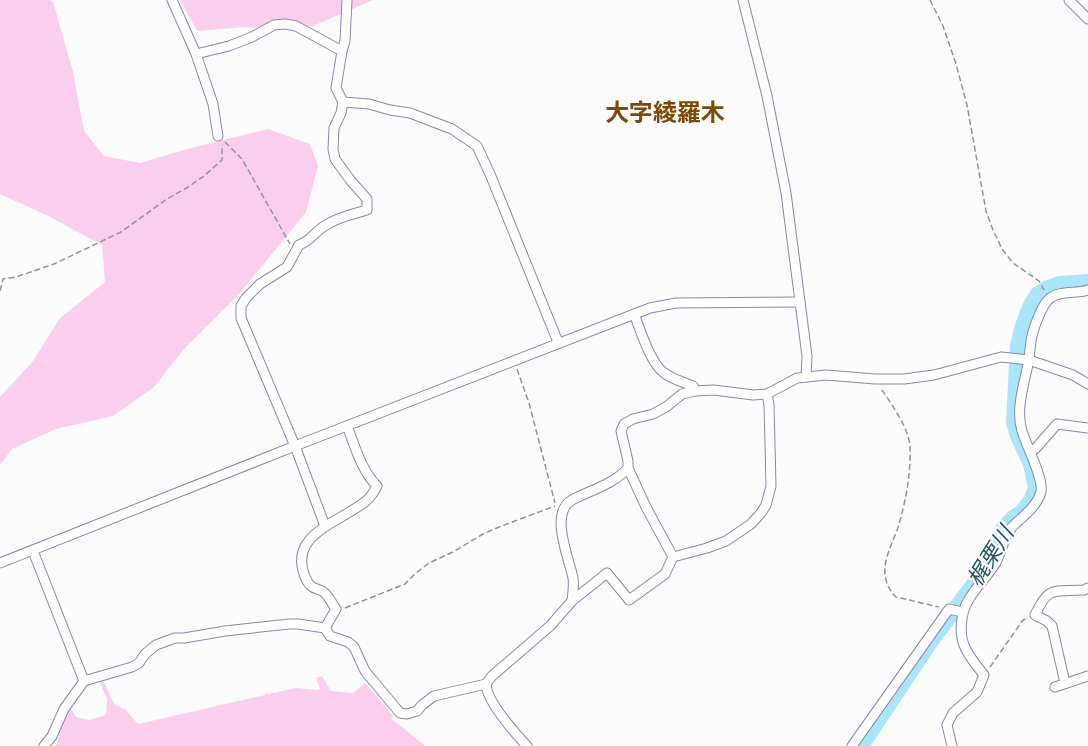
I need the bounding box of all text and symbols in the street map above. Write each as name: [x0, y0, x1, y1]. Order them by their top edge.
district label: 大字綾羅木: [605, 95, 725, 128]
water label: 梶栗川: [960, 518, 1021, 592]

